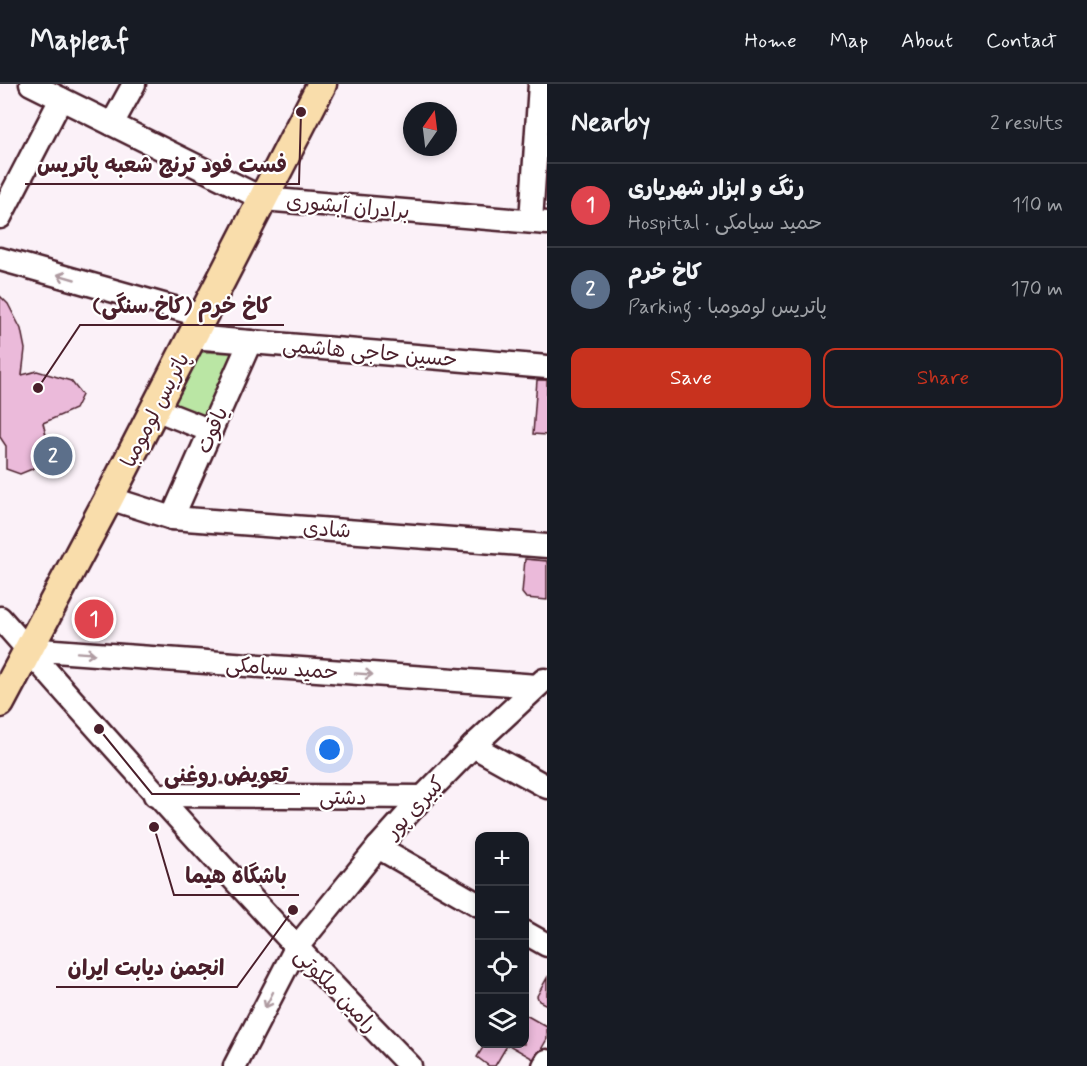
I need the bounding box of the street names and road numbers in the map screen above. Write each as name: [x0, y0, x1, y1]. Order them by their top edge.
street label: برادران آبشوری: [285, 188, 411, 226]
street label: حسین حاجی هاشمی: [281, 331, 459, 375]
street label: پاتریس لومومبا: [115, 348, 197, 473]
street label: یاقوت: [190, 403, 236, 458]
street label: شادی: [302, 514, 352, 546]
street label: حمید سیامکی: [225, 651, 339, 687]
street label: کبیری پور: [378, 770, 452, 846]
street label: دشتی: [319, 784, 367, 812]
street label: رامین ملکوتی: [288, 942, 383, 1039]

